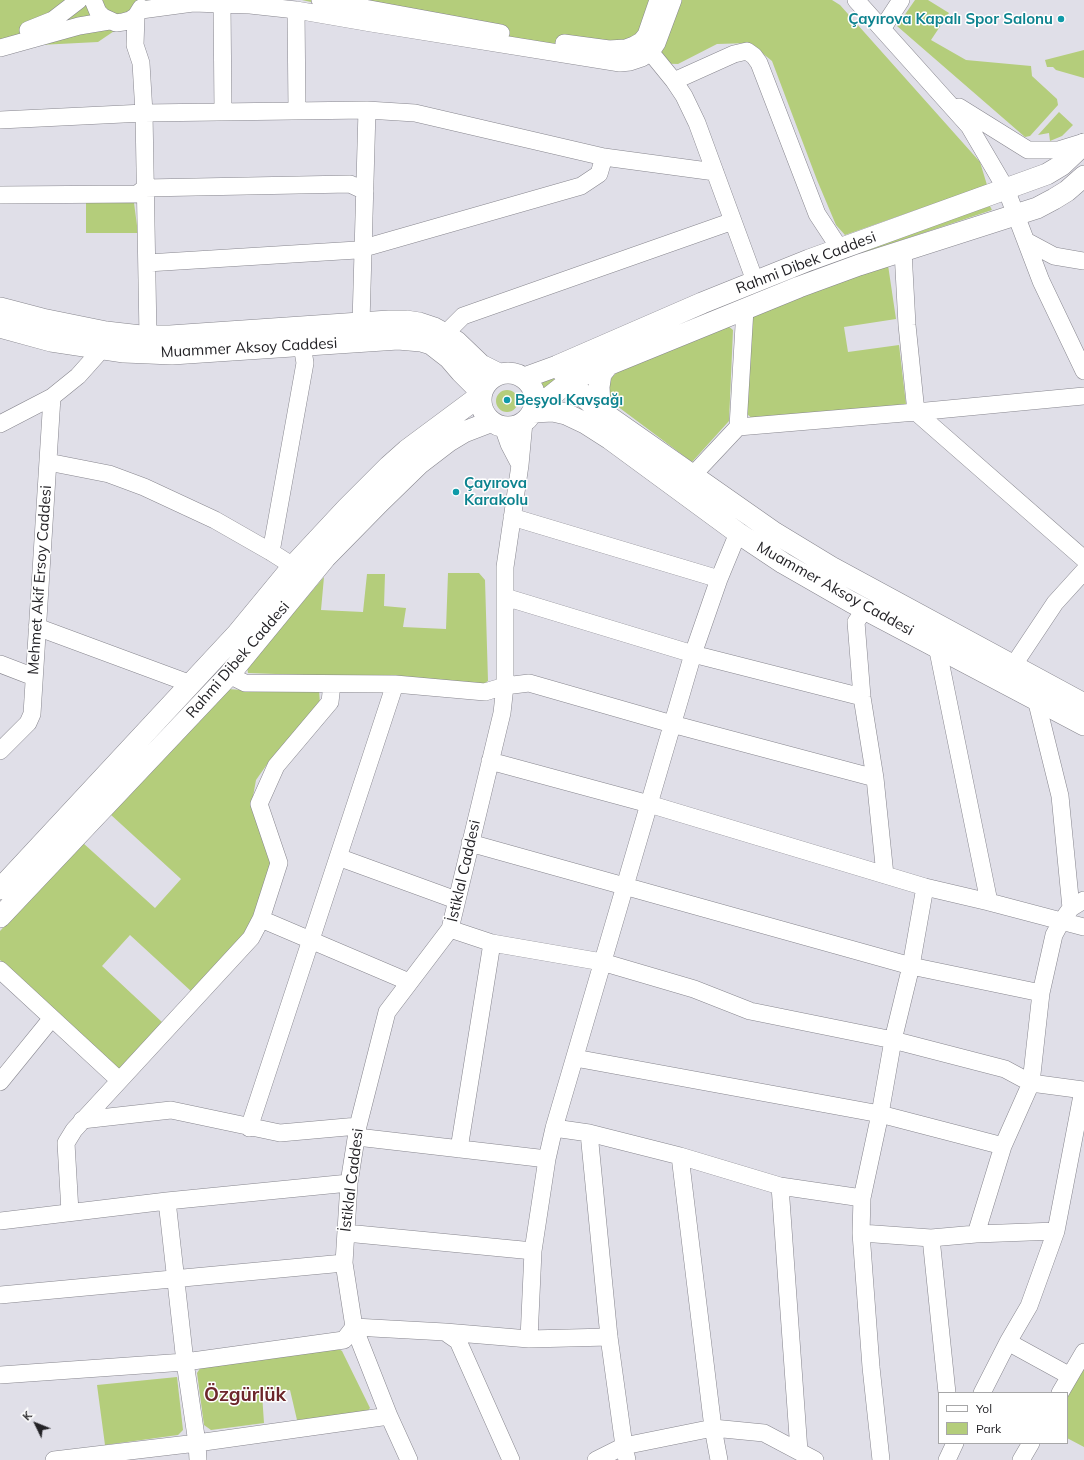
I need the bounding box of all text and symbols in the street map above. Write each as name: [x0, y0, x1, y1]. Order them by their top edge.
place label: Çayırova Kapalı Spor Salonu: [848, 10, 1053, 28]
marker: Çayırova Kapalı Spor Salonu: [1056, 14, 1066, 24]
street label: Rahmi Dibek Caddesi: [733, 228, 879, 298]
street label: Muammer Aksoy Caddesi: [160, 334, 338, 362]
place label: Beşyol Kavşağı: [515, 391, 623, 409]
marker: Beşyol Kavşağı: [502, 395, 512, 405]
place label: Çayırova Karakolu: [464, 474, 528, 509]
street label: Mehmet Akif Ersoy Caddesi: [24, 485, 56, 675]
marker: Çayırova Karakolu: [451, 487, 461, 497]
street label: Muammer Aksoy Caddesi: [753, 538, 917, 640]
street label: Rahmi Dibek Caddesi: [182, 598, 294, 722]
street label: İstiklal Caddesi: [444, 818, 484, 924]
street label: İstiklal Caddesi: [337, 1127, 367, 1233]
district label: Özgürlük: [204, 1384, 286, 1406]
legend: [938, 1392, 1068, 1444]
text: Yol: [976, 1401, 992, 1416]
north arrow: [16, 1404, 56, 1444]
text: K: [20, 1408, 35, 1423]
text: Park: [976, 1421, 1001, 1436]

